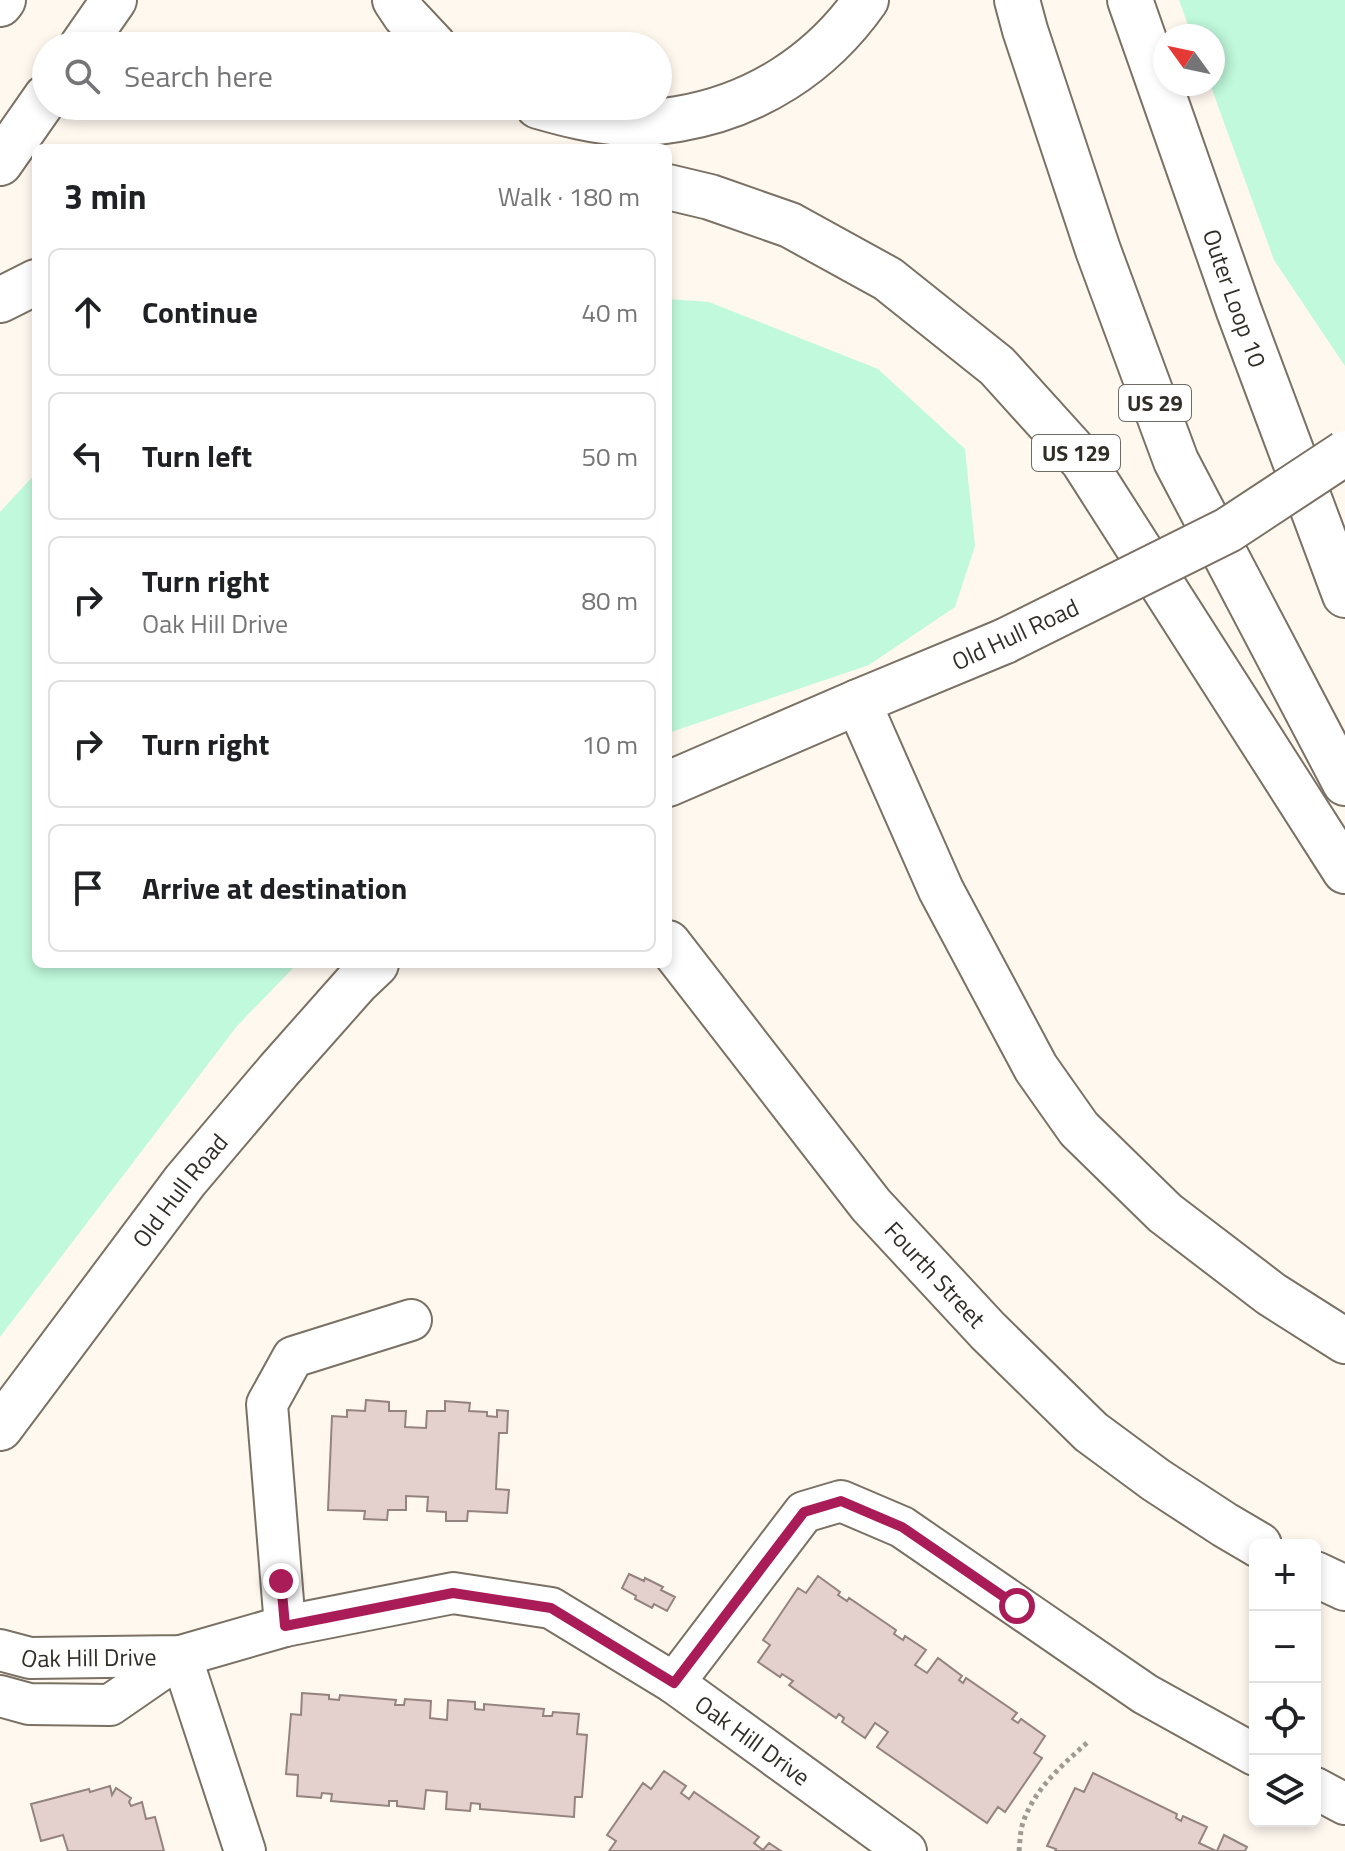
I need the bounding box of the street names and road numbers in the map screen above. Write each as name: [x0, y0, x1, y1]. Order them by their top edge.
street label: Outer Loop 10: [1194, 224, 1276, 372]
road number: US 29: [1119, 385, 1191, 421]
road number: US 129: [1032, 435, 1120, 471]
street label: Old Hull Road: [945, 589, 1085, 679]
street label: Old Hull Road: [123, 1125, 236, 1255]
street label: Fourth Street: [876, 1213, 995, 1336]
street label: Oak Hill Drive: [17, 1638, 157, 1677]
street label: Oak Hill Drive: [688, 1686, 818, 1794]

